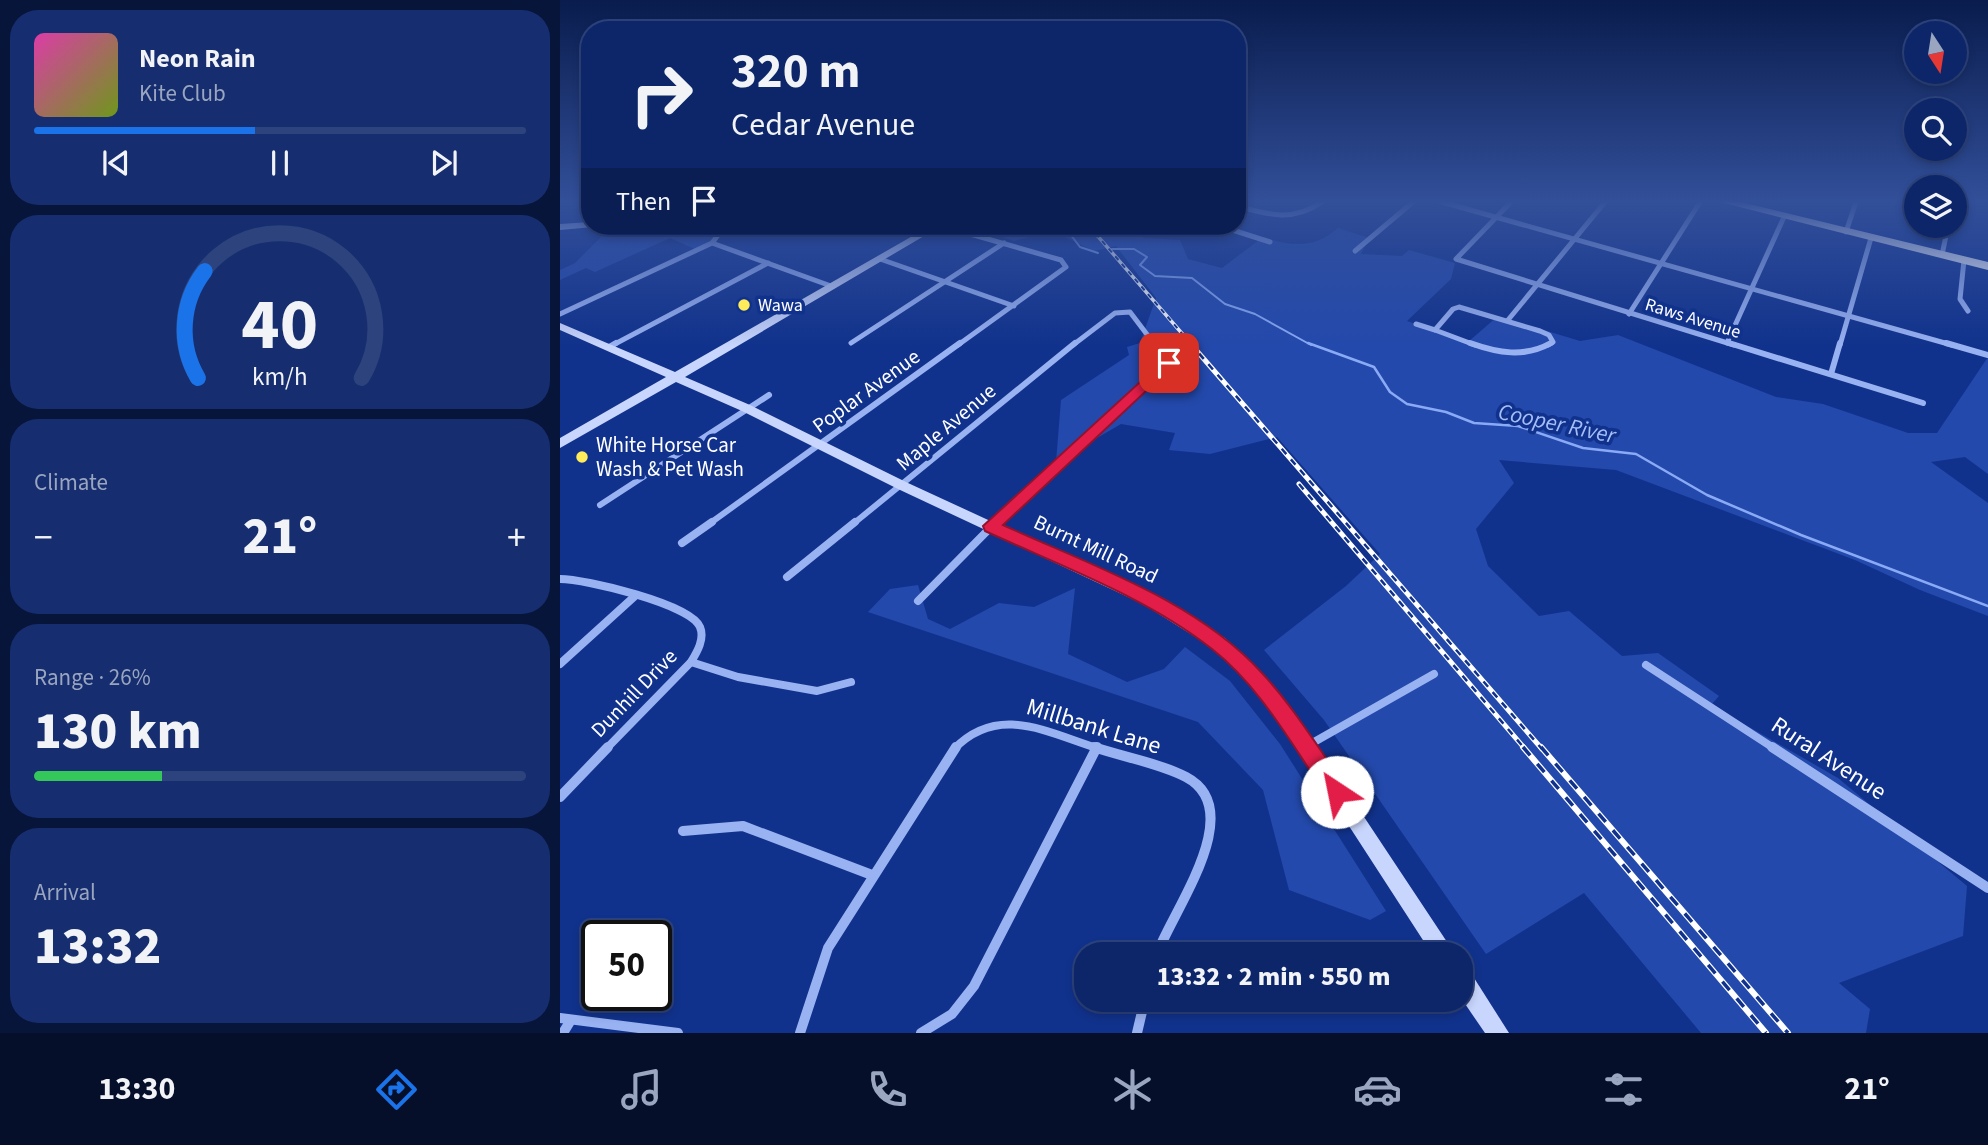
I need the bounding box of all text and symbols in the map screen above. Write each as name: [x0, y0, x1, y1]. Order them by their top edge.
north arrow: [1904, 21, 1967, 84]
map controls: [1904, 21, 1967, 238]
text: 320 m: [731, 37, 860, 107]
text: Neon Rain: [139, 40, 256, 77]
icon: right: [616, 49, 707, 140]
text: Kite Club: [139, 77, 226, 110]
button: search: [1904, 98, 1967, 161]
text: Cedar Avenue: [731, 102, 915, 148]
icon: previous: [97, 144, 135, 182]
icon: pause: [261, 144, 299, 182]
icon: next: [425, 144, 463, 182]
button: layers: [1904, 175, 1967, 238]
icon: arrive: [685, 182, 723, 220]
text: Then: [616, 183, 671, 220]
text: 40: [242, 273, 318, 377]
street label: Raws Avenue: [1642, 292, 1744, 345]
place label: Wawa: [758, 293, 803, 318]
marker: Wawa: [736, 297, 752, 313]
pin: [1139, 333, 1199, 393]
street label: Poplar Avenue: [806, 342, 926, 440]
icon: arrive: [1150, 344, 1188, 382]
text: km/h: [252, 359, 308, 395]
street label: Maple Avenue: [890, 376, 1002, 478]
water label: Cooper River: [1495, 395, 1620, 452]
place label: White Horse Car Wash & Pet Wash: [596, 430, 744, 484]
marker: White Horse Car Wash & Pet Wash: [574, 449, 590, 465]
text: Climate: [34, 466, 108, 499]
text: 21°: [243, 500, 317, 574]
street label: Burnt Mill Road: [1029, 507, 1163, 591]
text: −: [34, 511, 53, 565]
text: +: [507, 511, 526, 565]
street label: Dunhill Drive: [584, 642, 684, 744]
text: Range · 26%: [34, 661, 151, 694]
street label: Millbank Lane: [1022, 689, 1166, 764]
text: 130 km: [34, 695, 202, 769]
street label: Rural Avenue: [1764, 708, 1893, 809]
position arrow: [1300, 755, 1374, 829]
text: Arrival: [34, 876, 96, 909]
text: 13:32: [34, 910, 161, 984]
speed limit sign: 50: [581, 920, 672, 1011]
text: 13:32 · 2 min · 550 m: [1157, 958, 1390, 995]
icon: directions: [372, 1065, 421, 1114]
icon: music: [617, 1065, 666, 1114]
icon: phone: [863, 1065, 912, 1114]
icon: climate: [1108, 1065, 1157, 1114]
icon: car: [1353, 1065, 1402, 1114]
icon: filters: [1599, 1065, 1648, 1114]
text: 13:30: [98, 1066, 175, 1112]
text: 21°: [1844, 1066, 1890, 1112]

